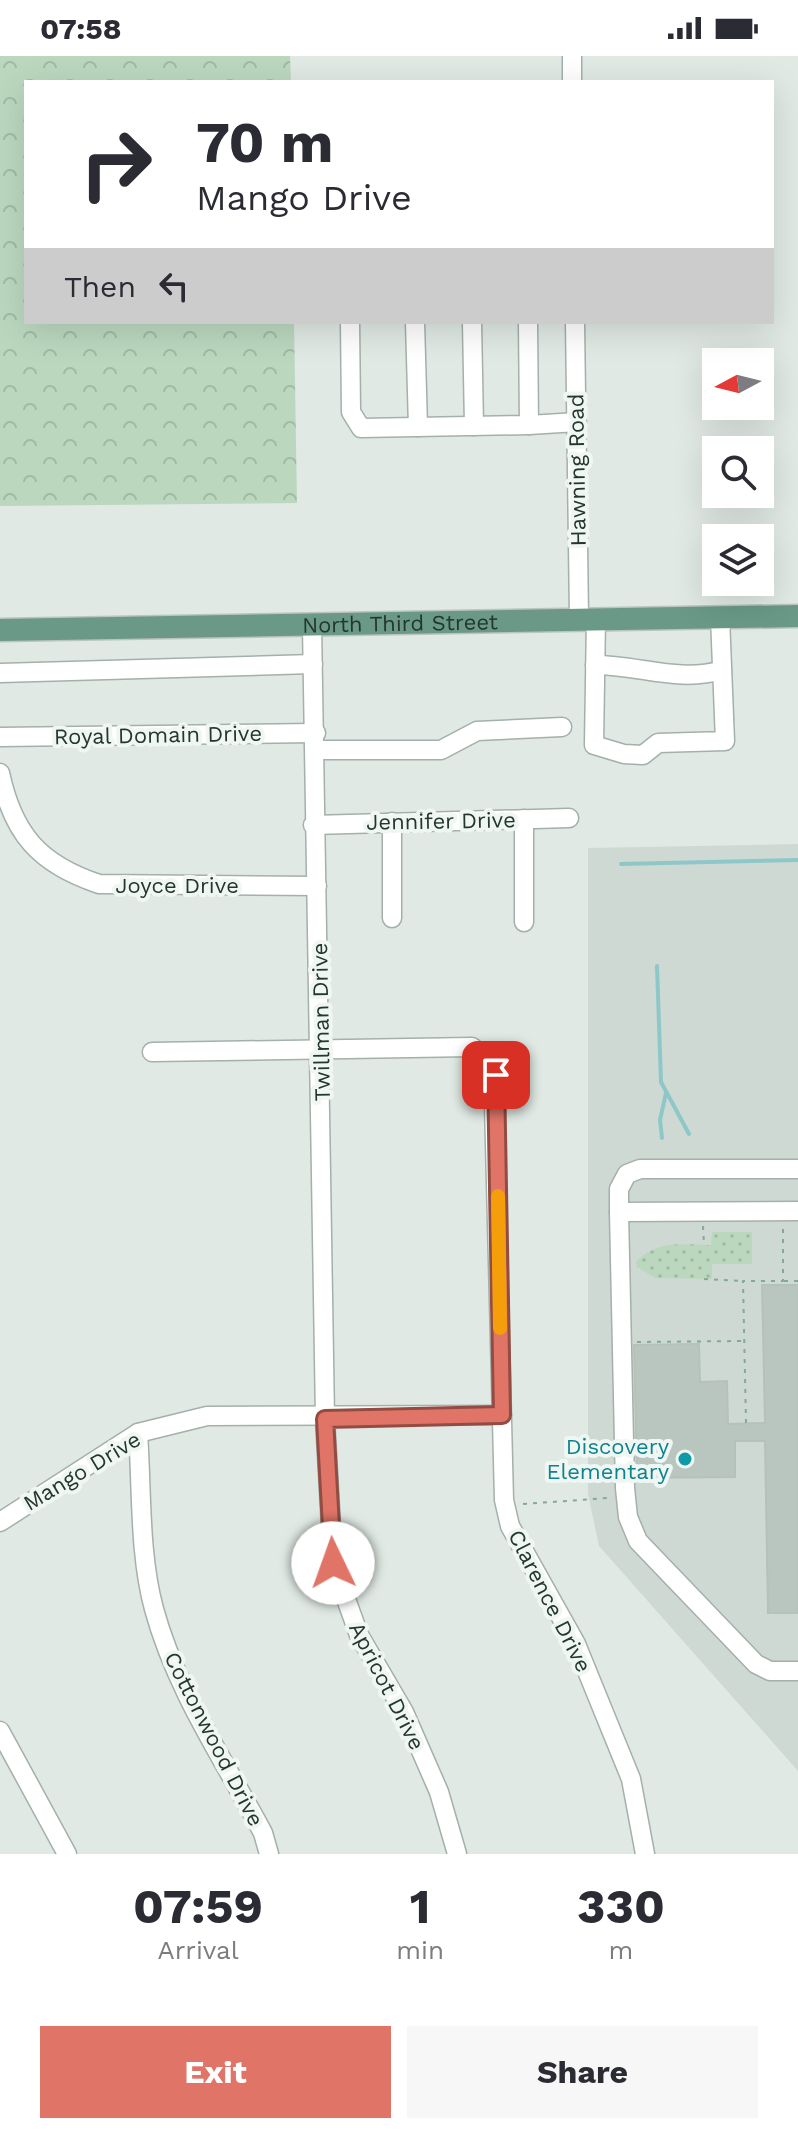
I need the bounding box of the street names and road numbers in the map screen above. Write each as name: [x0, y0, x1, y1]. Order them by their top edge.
street label: Hawning Road: [563, 393, 591, 547]
street label: North Third Street: [302, 609, 498, 637]
street label: Royal Domain Drive: [54, 721, 262, 749]
street label: Jennifer Drive: [366, 807, 516, 835]
street label: Joyce Drive: [115, 873, 239, 898]
street label: Twillman Drive: [307, 942, 335, 1102]
street label: Mango Drive: [19, 1426, 145, 1516]
street label: Clarence Drive: [503, 1526, 597, 1676]
street label: Apricot Drive: [344, 1618, 430, 1754]
street label: Cottonwood Drive: [159, 1648, 269, 1830]

